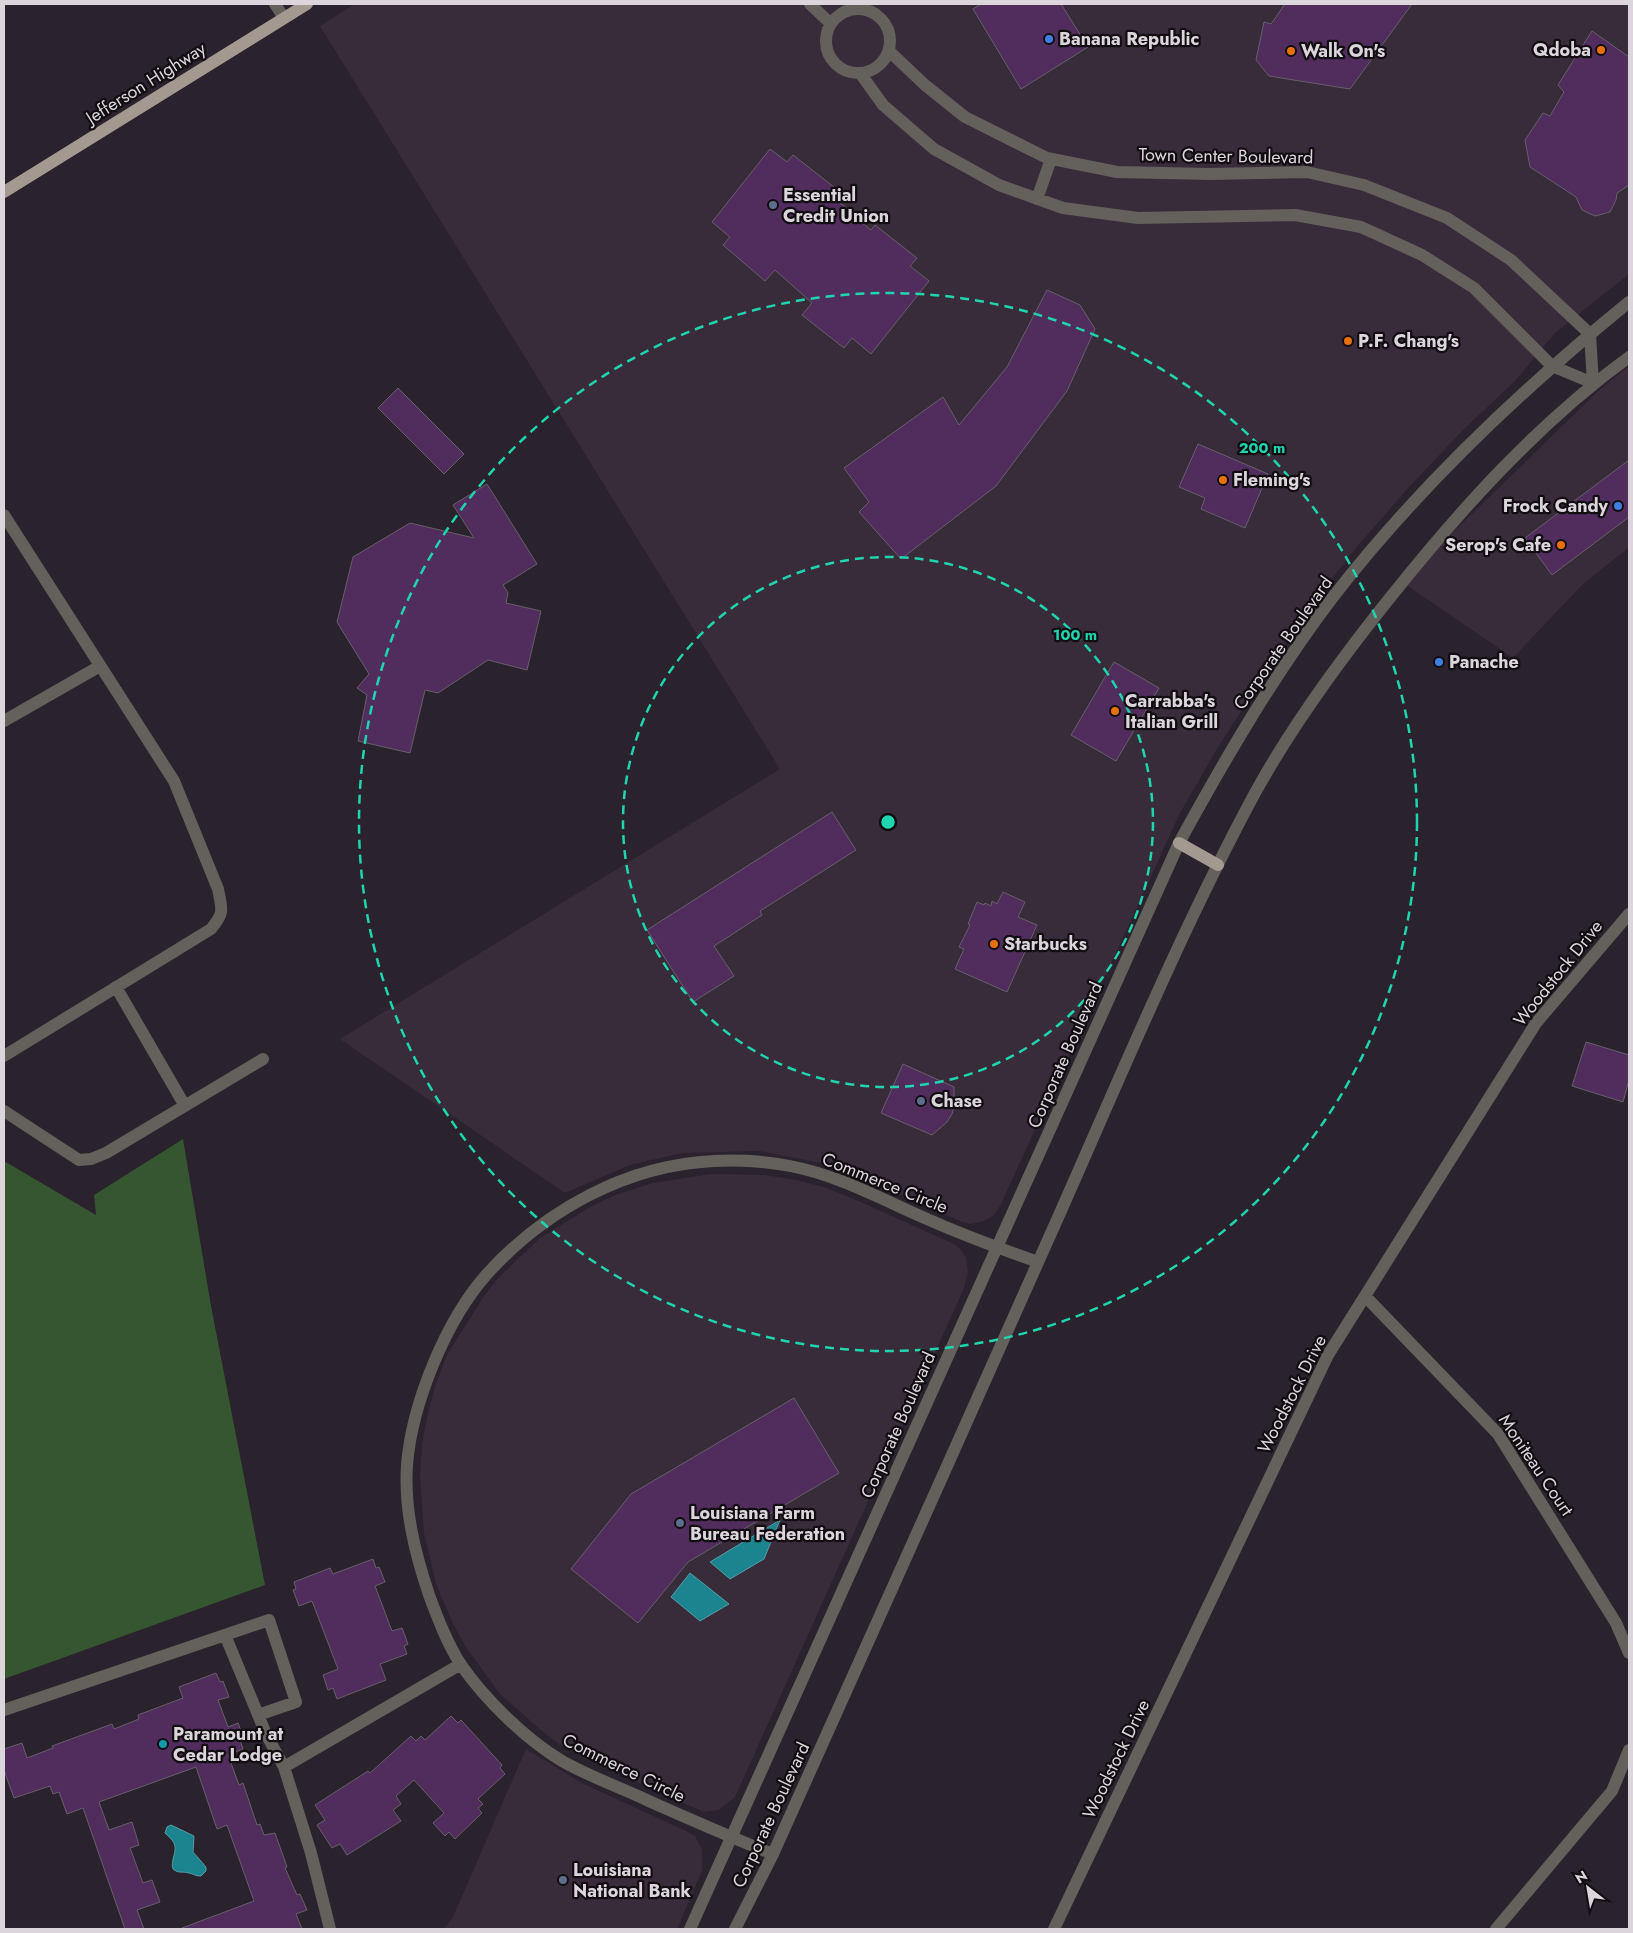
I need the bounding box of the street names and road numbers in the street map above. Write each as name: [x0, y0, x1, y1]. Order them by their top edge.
street label: Jefferson Highway: [79, 36, 211, 131]
street label: Town Center Boulevard: [1138, 141, 1314, 171]
street label: Corporate Boulevard: [1227, 571, 1339, 715]
street label: Woodstock Drive: [1507, 914, 1609, 1032]
street label: Corporate Boulevard: [1021, 978, 1109, 1132]
street label: Commerce Circle: [818, 1146, 952, 1220]
street label: Woodstock Drive: [1251, 1330, 1333, 1458]
street label: Corporate Boulevard: [854, 1348, 942, 1502]
street label: Moniteau Court: [1492, 1409, 1580, 1522]
street label: Woodstock Drive: [1076, 1695, 1156, 1823]
street label: Commerce Circle: [558, 1727, 690, 1809]
street label: Corporate Boulevard: [726, 1738, 816, 1892]

